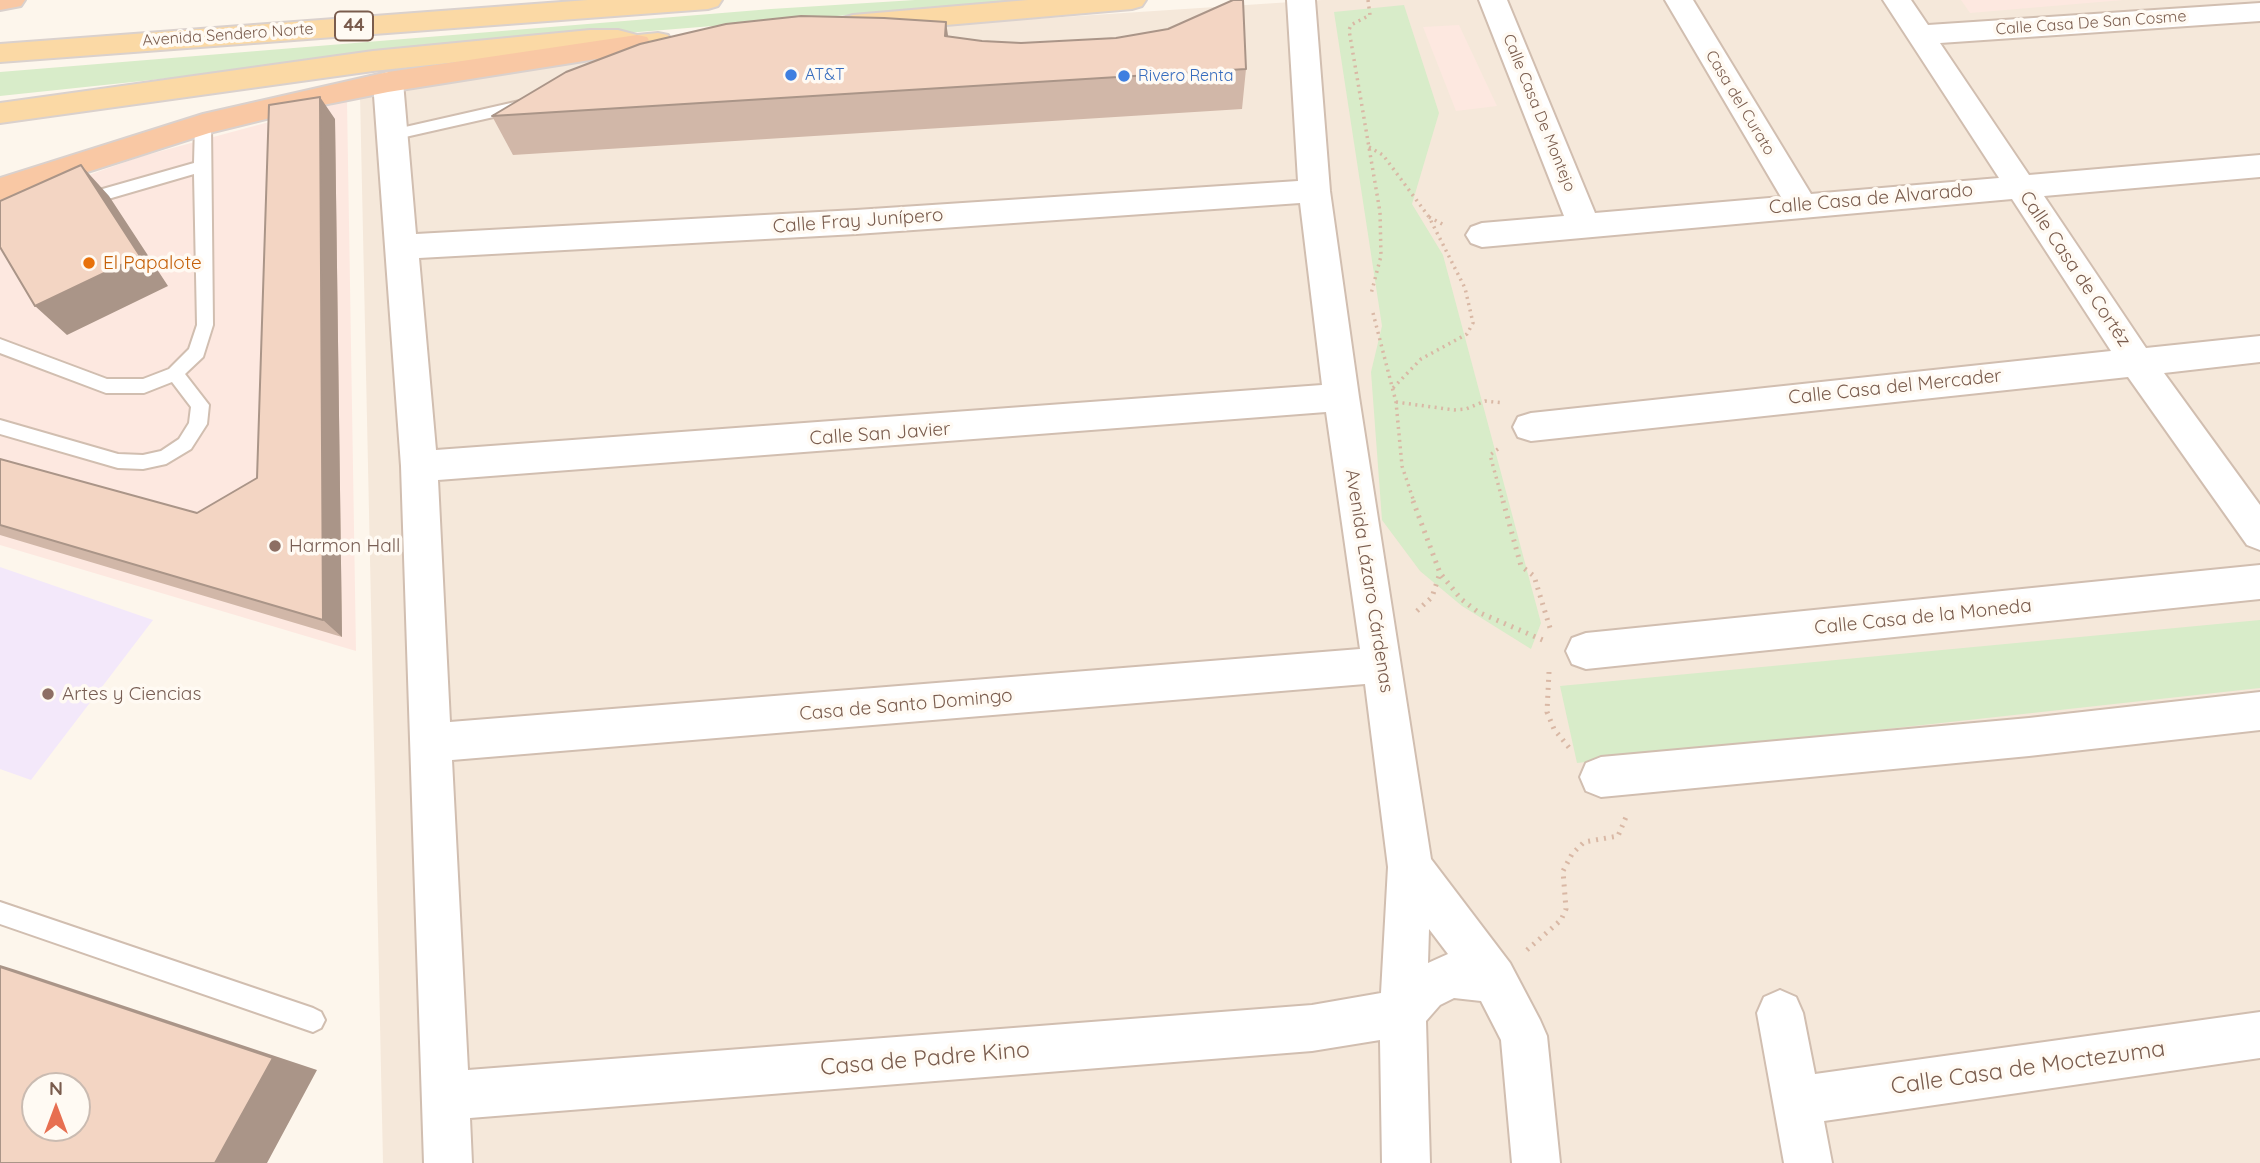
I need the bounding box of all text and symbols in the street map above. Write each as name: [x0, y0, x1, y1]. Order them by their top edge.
street label: Calle Casa De San Cosme: [1995, 7, 2187, 39]
road number: 44: [335, 12, 373, 41]
street label: Avenida Sendero Norte: [142, 19, 314, 51]
street label: Calle Casa De Montejo: [1499, 31, 1579, 195]
street label: Casa del Curato: [1701, 47, 1779, 159]
place label: AT&T: [805, 65, 845, 85]
place label: Rivero Renta: [1138, 66, 1233, 86]
marker: AT&T: [783, 67, 799, 83]
marker: Rivero Renta: [1116, 68, 1132, 84]
street label: Calle Casa de Alvarado: [1768, 179, 1974, 219]
street label: Calle Casa de Cortéz: [2014, 187, 2136, 351]
street label: Calle Fray Junípero: [772, 204, 944, 238]
place label: El Papalote: [103, 252, 202, 274]
marker: El Papalote: [81, 255, 97, 271]
street label: Calle Casa del Mercader: [1787, 364, 2003, 410]
street label: Calle San Javier: [809, 418, 951, 450]
street label: Avenida Lázaro Cárdenas: [1340, 468, 1398, 694]
place label: Harmon Hall: [289, 535, 400, 557]
marker: Harmon Hall: [267, 538, 283, 554]
street label: Calle Casa de la Moneda: [1813, 594, 2033, 640]
place label: Artes y Ciencias: [62, 683, 201, 705]
street label: Casa de Santo Domingo: [798, 684, 1014, 726]
marker: Artes y Ciencias: [40, 686, 56, 702]
street label: Calle Casa de Moctezuma: [1889, 1035, 2167, 1101]
street label: Casa de Padre Kino: [819, 1036, 1031, 1082]
north arrow: [21, 1072, 91, 1142]
text: N: [49, 1076, 63, 1100]

